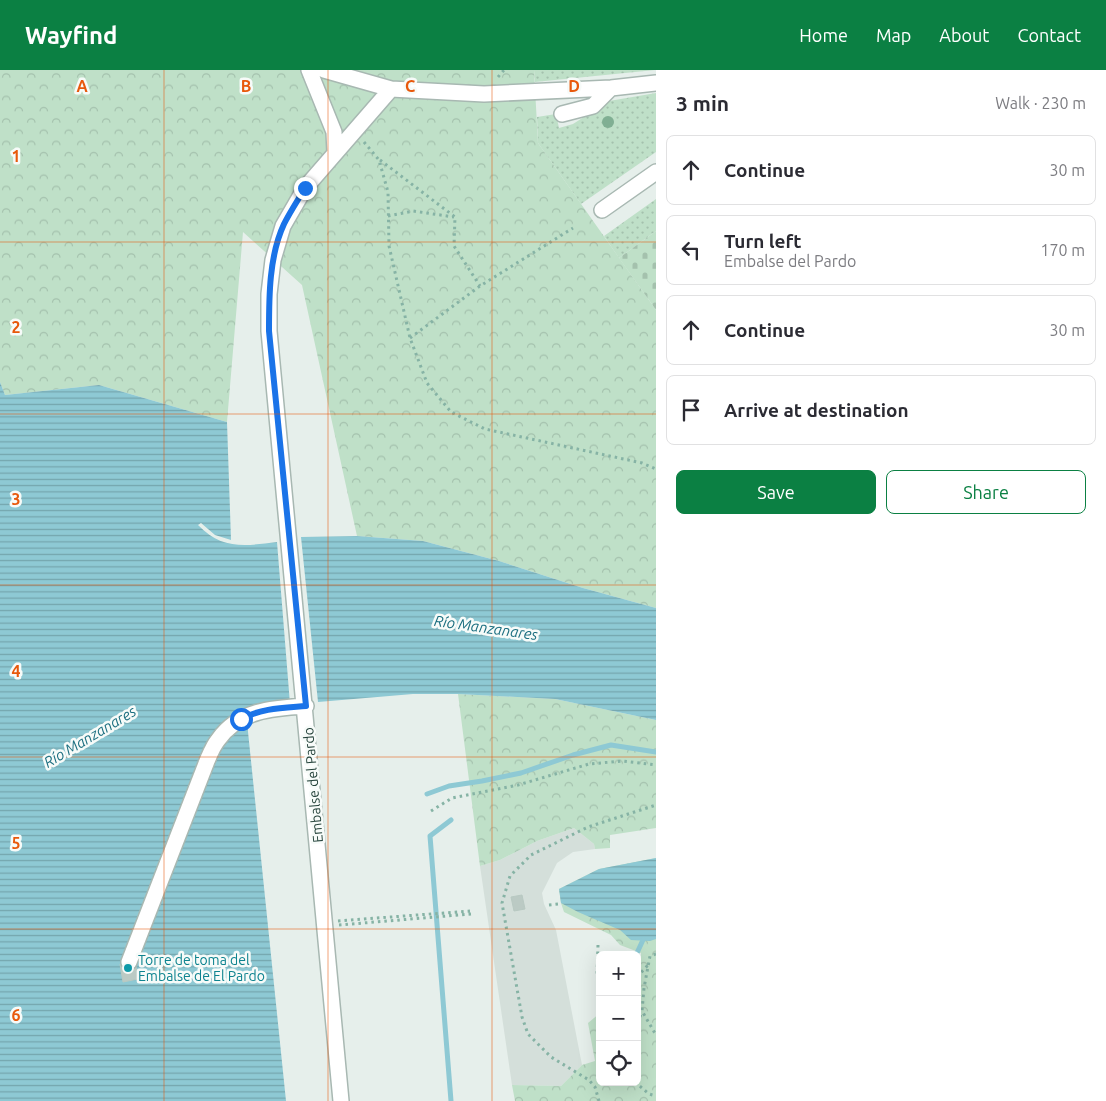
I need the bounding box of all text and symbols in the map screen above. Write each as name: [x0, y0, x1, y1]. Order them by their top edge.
text: Wayfind: [25, 22, 117, 49]
text: Home: [799, 25, 848, 45]
text: Map: [876, 25, 911, 45]
text: About: [939, 25, 989, 45]
text: Contact: [1017, 25, 1081, 45]
text: A: [76, 77, 88, 95]
text: B: [241, 77, 251, 95]
text: C: [405, 77, 415, 95]
text: D: [568, 77, 580, 95]
text: 3 min: [676, 91, 729, 115]
text: Walk · 230 m: [995, 94, 1086, 112]
text: 1: [11, 147, 21, 165]
icon: ahead: [677, 156, 705, 184]
text: Continue: [724, 159, 805, 181]
text: 30 m: [1049, 161, 1085, 179]
route end: [294, 177, 317, 200]
text: Turn left: [724, 230, 802, 252]
icon: left: [677, 236, 705, 264]
text: 170 m: [1040, 241, 1085, 259]
text: Embalse del Pardo: [724, 252, 856, 270]
icon: ahead: [677, 316, 705, 344]
text: 2: [11, 318, 21, 336]
text: Continue: [724, 319, 805, 341]
text: 30 m: [1049, 321, 1085, 339]
icon: arrive: [677, 396, 705, 424]
text: Arrive at destination: [724, 399, 909, 421]
button: Save: [676, 470, 876, 514]
button: Share: [886, 470, 1086, 514]
text: 3: [11, 490, 21, 508]
water label: Río Manzanares: [433, 612, 540, 643]
text: 4: [11, 662, 21, 680]
water label: Río Manzanares: [41, 702, 140, 771]
route start: [230, 708, 253, 731]
street label: Embalse del Pardo: [300, 727, 326, 843]
text: 5: [11, 834, 21, 852]
map controls: [596, 951, 641, 1086]
button: +: [596, 951, 641, 996]
place label: Torre de toma del Embalse de El Pardo: [138, 952, 265, 984]
marker: Torre de toma del Embalse de El Pardo: [122, 962, 134, 974]
button: −: [596, 996, 641, 1041]
text: 6: [11, 1006, 21, 1024]
button: locate: [596, 1041, 641, 1086]

